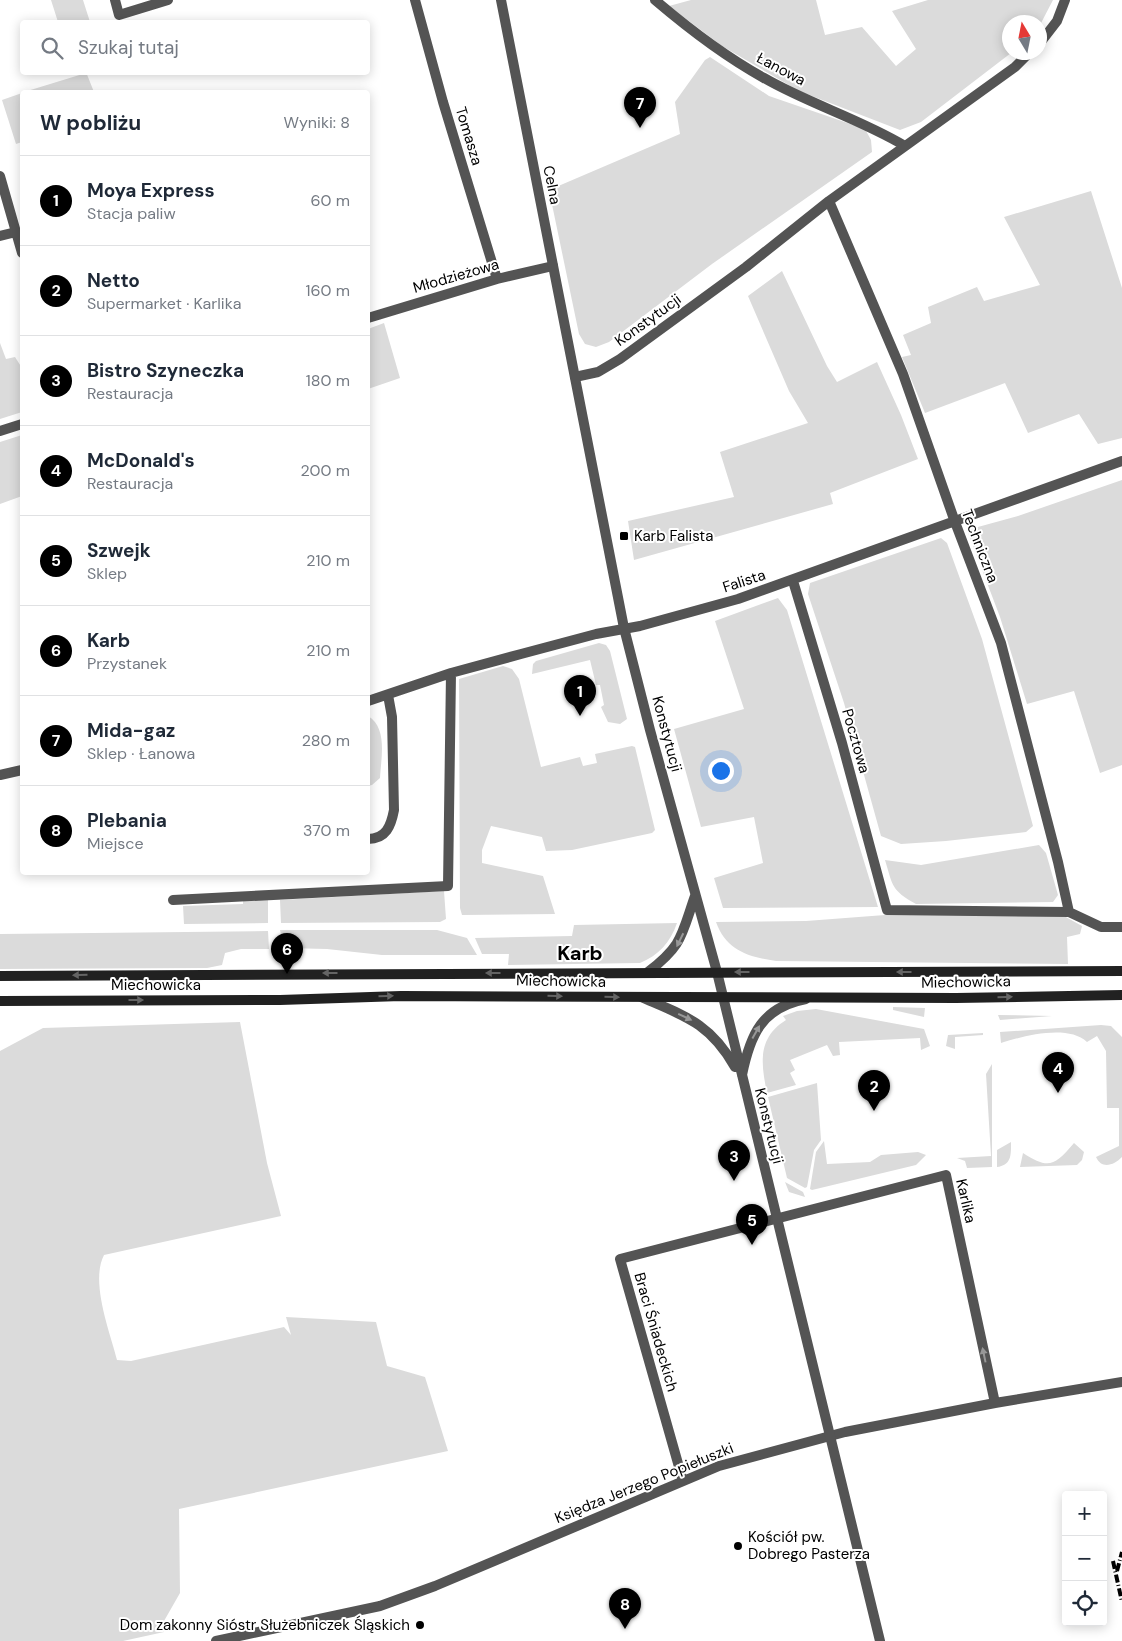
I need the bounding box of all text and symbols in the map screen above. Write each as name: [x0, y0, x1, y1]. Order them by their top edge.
north arrow: [1002, 15, 1047, 60]
search box: [20, 20, 370, 75]
icon: search: [38, 34, 66, 62]
text: Szukaj tutaj: [78, 35, 179, 60]
street label: Łanowa: [753, 48, 809, 90]
pin: 7: [624, 87, 656, 128]
street label: Tomasza: [451, 104, 487, 168]
text: W pobliżu: [40, 109, 141, 137]
text: Wyniki: 8: [283, 112, 350, 133]
street label: Celna: [538, 164, 566, 206]
text: Moya Express: [87, 178, 215, 203]
text: 1: [53, 190, 59, 211]
text: 60 m: [310, 190, 350, 211]
text: Stacja paliw: [87, 203, 176, 224]
street label: Młodzieżowa: [411, 254, 501, 298]
text: Netto: [87, 268, 140, 293]
text: 2: [51, 280, 61, 301]
text: 160 m: [306, 280, 350, 301]
street label: Konstytucji: [611, 289, 685, 351]
text: Supermarket · Karlika: [87, 293, 241, 314]
text: Bistro Szyneczka: [87, 358, 244, 383]
text: 3: [51, 370, 61, 391]
text: 180 m: [306, 370, 350, 391]
text: Restauracja: [87, 383, 173, 404]
text: McDonald's: [87, 448, 195, 473]
text: 4: [51, 460, 61, 481]
text: 200 m: [301, 460, 350, 481]
text: Restauracja: [87, 473, 173, 494]
street label: Techniczna: [957, 506, 1003, 586]
place label: Karb Falista: [634, 526, 713, 546]
marker: Karb Falista: [618, 530, 630, 542]
text: Szwejk: [87, 538, 151, 563]
text: 5: [51, 550, 61, 571]
text: 210 m: [306, 550, 350, 571]
text: Sklep: [87, 563, 127, 584]
street label: Falista: [720, 565, 768, 597]
text: Karb: [87, 628, 130, 653]
text: 6: [51, 640, 61, 661]
text: 210 m: [306, 640, 350, 661]
text: Przystanek: [87, 653, 167, 674]
pin: 1: [564, 675, 596, 716]
street label: Konstytucji: [647, 694, 687, 774]
street label: Pocztowa: [837, 706, 875, 776]
text: Mida-gaz: [87, 718, 175, 743]
text: 7: [52, 730, 60, 751]
text: 280 m: [302, 730, 350, 751]
text: Sklep · Łanowa: [87, 743, 195, 764]
your location: [708, 758, 734, 784]
text: Plebania: [87, 808, 167, 833]
text: 8: [51, 820, 61, 841]
text: 370 m: [303, 820, 350, 841]
text: Miejsce: [87, 833, 144, 854]
pin: 6: [271, 933, 303, 974]
one-way arrow: [675, 933, 683, 947]
district label: Karb: [557, 940, 603, 966]
one-way arrow: [734, 968, 750, 976]
one-way arrow: [896, 968, 912, 976]
one-way arrow: [322, 969, 338, 977]
one-way arrow: [485, 969, 501, 977]
street label: Miechowicka: [516, 970, 606, 992]
street label: Miechowicka: [921, 971, 1011, 993]
one-way arrow: [72, 972, 88, 980]
street label: Miechowicka: [111, 975, 201, 995]
one-way arrow: [378, 992, 394, 1000]
one-way arrow: [547, 992, 563, 1000]
one-way arrow: [604, 993, 620, 1001]
one-way arrow: [997, 993, 1013, 1001]
one-way arrow: [128, 996, 144, 1004]
one-way arrow: [678, 1013, 692, 1021]
one-way arrow: [751, 1026, 760, 1039]
pin: 4: [1042, 1052, 1074, 1093]
pin: 2: [858, 1070, 890, 1111]
street label: Konstytucji: [750, 1086, 788, 1166]
pin: 3: [718, 1140, 750, 1181]
street label: Karlika: [951, 1177, 981, 1225]
pin: 5: [736, 1204, 768, 1245]
street label: Braci Śniadeckich: [629, 1270, 683, 1394]
one-way arrow: [980, 1348, 988, 1363]
street label: Księdza Jerzego Popiełuszki: [552, 1438, 736, 1528]
map controls: [1062, 1491, 1107, 1626]
button: +: [1062, 1491, 1107, 1536]
place label: Kościół pw. Dobrego Pasterza: [748, 1527, 870, 1564]
button: −: [1062, 1536, 1107, 1581]
marker: Kościół pw. Dobrego Pasterza: [732, 1540, 744, 1552]
button: locate: [1062, 1581, 1107, 1626]
pin: 8: [609, 1588, 641, 1629]
place label: Dom zakonny Sióstr Służebniczek Śląskich: [120, 1615, 410, 1635]
marker: Dom zakonny Sióstr Służebniczek Śląskich: [414, 1619, 426, 1631]

